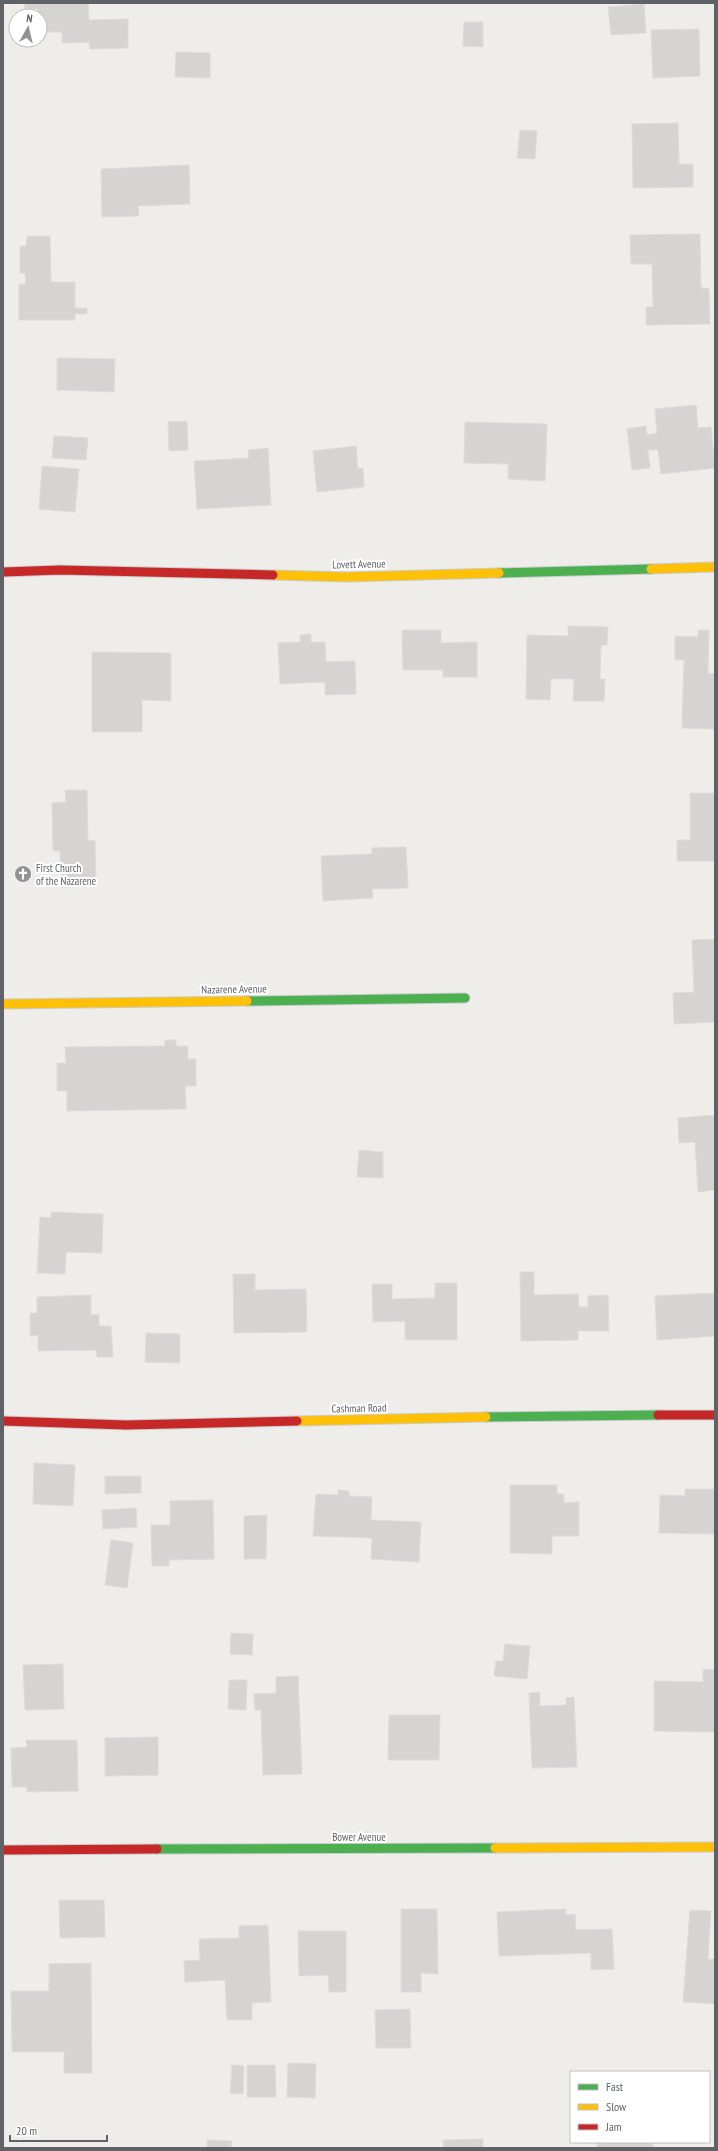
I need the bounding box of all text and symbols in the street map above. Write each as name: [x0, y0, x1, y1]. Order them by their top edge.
north arrow: [8, 8, 48, 48]
text: N: [25, 11, 33, 25]
street label: Lovett Avenue: [332, 557, 386, 571]
place label: First Church of the Nazarene: [36, 861, 97, 888]
church icon: First Church of the Nazarene: [13, 864, 33, 884]
street label: Nazarene Avenue: [201, 981, 267, 997]
street label: Cashman Road: [331, 1401, 387, 1415]
street label: Bower Avenue: [332, 1830, 386, 1844]
legend: [570, 2071, 710, 2143]
text: Fast: [606, 2079, 624, 2094]
text: Slow: [606, 2099, 627, 2114]
scale bar: [10, 2117, 107, 2143]
text: Jam: [605, 2119, 622, 2134]
text: 20 m: [16, 2123, 37, 2138]

